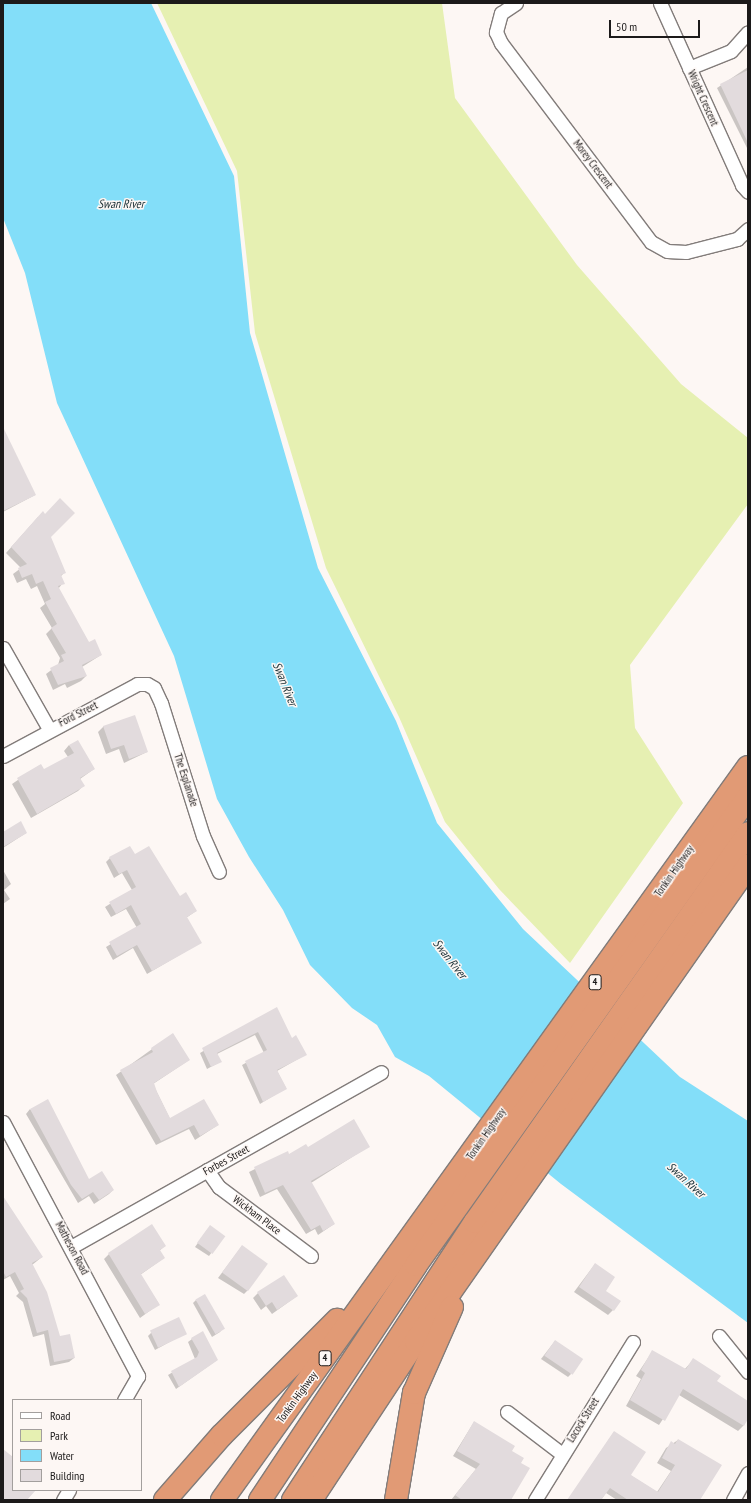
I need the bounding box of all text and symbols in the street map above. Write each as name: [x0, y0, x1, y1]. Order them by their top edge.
scale bar: [611, 12, 702, 38]
text: 50 m: [616, 19, 637, 34]
street label: Wright Crescent: [685, 68, 721, 128]
street label: Morey Crescent: [570, 137, 616, 191]
water label: Swan River: [98, 197, 144, 211]
water label: Swan River: [270, 660, 300, 708]
street label: Ford Street: [56, 699, 100, 729]
street label: The Esplanade: [171, 752, 201, 808]
street label: Tonkin Highway: [651, 843, 697, 899]
water label: Swan River: [430, 936, 470, 982]
road number: 4: [588, 974, 602, 990]
street label: Tonkin Highway: [463, 1106, 509, 1162]
street label: Forbes Street: [201, 1142, 251, 1178]
water label: Swan River: [664, 1159, 708, 1201]
street label: Wickham Place: [230, 1193, 284, 1237]
street label: Matheson Road: [53, 1219, 91, 1277]
road number: 4: [318, 1350, 332, 1366]
street label: Tonkin Highway: [274, 1369, 320, 1425]
street label: Locock Street: [564, 1395, 602, 1445]
legend: [12, 1399, 142, 1491]
text: Road: [50, 1408, 70, 1423]
text: Park: [50, 1428, 68, 1443]
text: Water: [50, 1448, 74, 1463]
text: Building: [50, 1468, 85, 1483]

